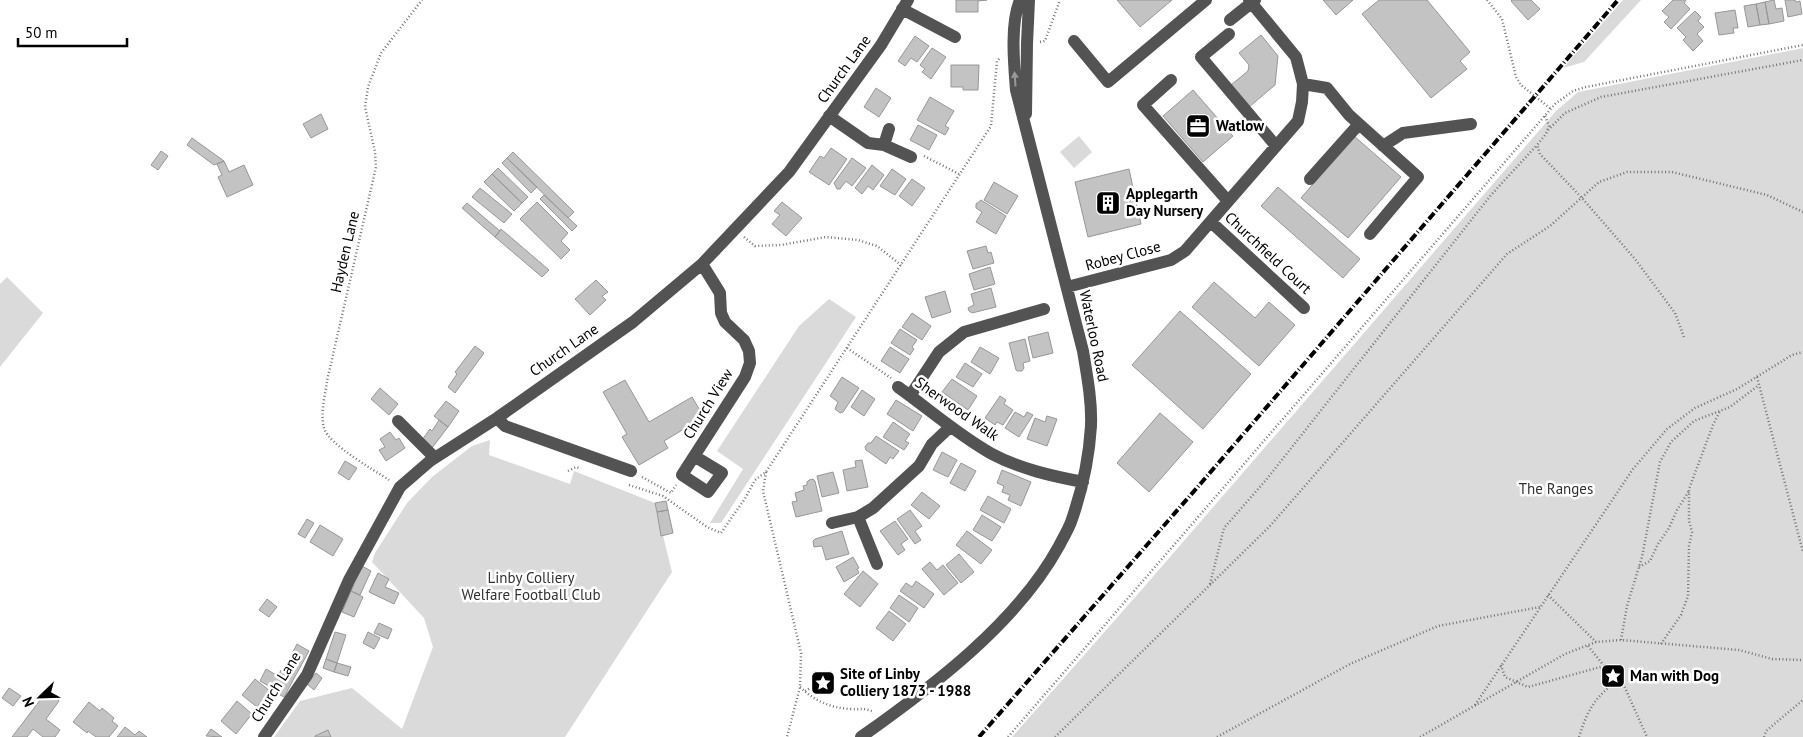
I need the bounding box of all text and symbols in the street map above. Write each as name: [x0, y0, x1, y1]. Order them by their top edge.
scale bar: [18, 15, 126, 47]
text: 50 m: [25, 23, 58, 42]
street label: Church Lane: [812, 31, 875, 107]
one-way arrow: [1010, 70, 1018, 86]
office icon: Watlow: [1185, 113, 1211, 139]
place label: Watlow: [1216, 116, 1264, 135]
place label: Applegarth Day Nursery: [1126, 184, 1204, 220]
building icon: Applegarth Day Nursery: [1095, 190, 1121, 216]
street label: Churchfield Court: [1221, 208, 1316, 298]
street label: Hayden Lane: [326, 209, 363, 295]
street label: Robey Close: [1083, 236, 1163, 275]
street label: Waterloo Road: [1076, 288, 1113, 383]
street label: Church Lane: [526, 319, 602, 380]
street label: Church View: [678, 365, 737, 442]
street label: Sherwood Walk: [912, 373, 1004, 445]
park label: The Ranges: [1519, 479, 1593, 498]
park label: Linby Colliery Welfare Football Club: [461, 568, 601, 604]
street label: Church Lane: [246, 648, 305, 726]
place icon: Man with Dog: [1600, 663, 1626, 689]
place label: Site of Linby Colliery 1873 - 1988: [840, 664, 971, 700]
place label: Man with Dog: [1630, 666, 1719, 685]
place icon: Site of Linby Colliery 1873 - 1988: [810, 670, 836, 696]
north arrow: [15, 672, 65, 722]
text: N: [18, 694, 38, 710]

